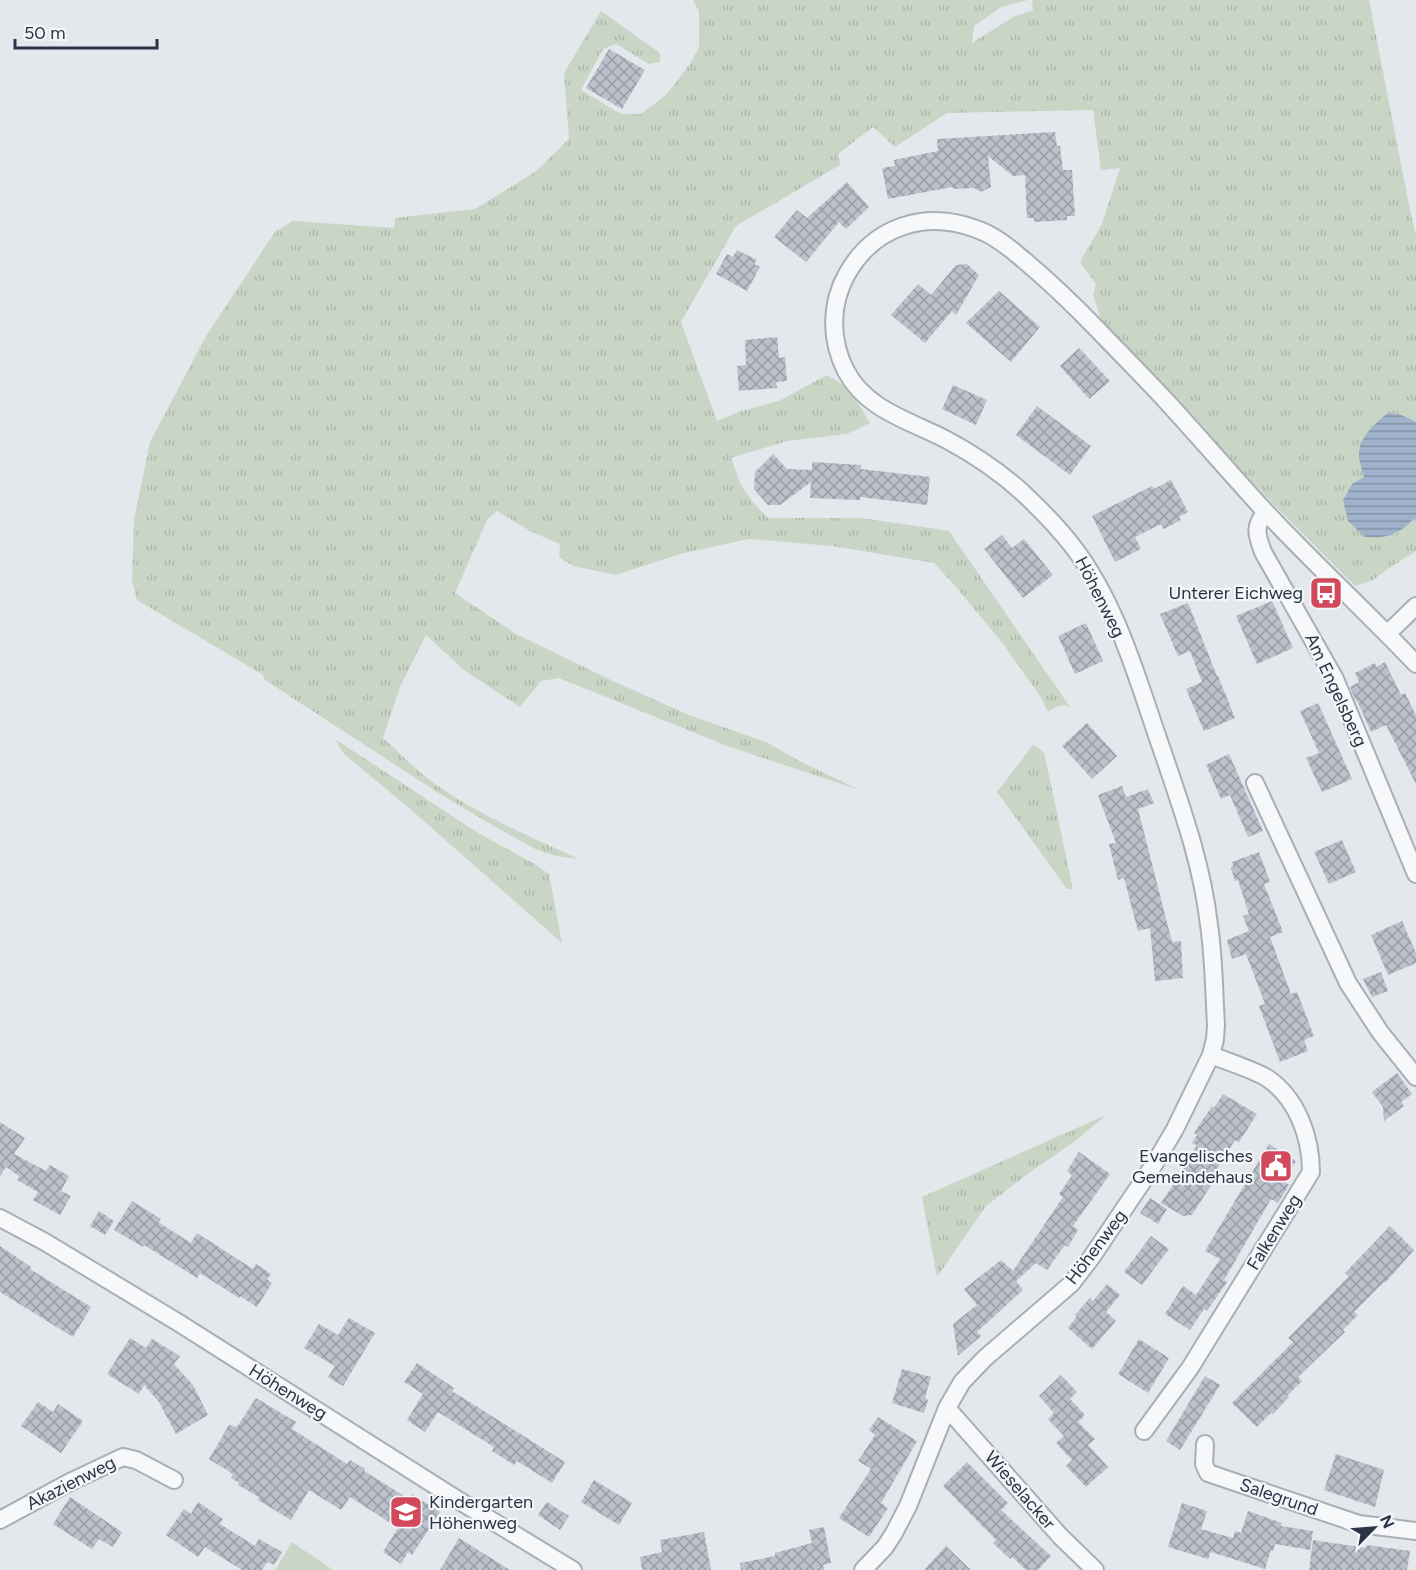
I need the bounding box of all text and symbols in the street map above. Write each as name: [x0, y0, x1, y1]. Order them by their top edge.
scale bar: [15, 12, 158, 50]
text: 50 m: [24, 22, 66, 44]
street label: Höhenweg: [1070, 553, 1130, 641]
bus stop icon: Unterer Eichweg: [1308, 575, 1344, 611]
place label: Unterer Eichweg: [1168, 582, 1303, 604]
street label: Am Engelsberg: [1300, 630, 1372, 750]
place label: Evangelisches Gemeindehaus: [1132, 1145, 1253, 1188]
public building icon: Evangelisches Gemeindehaus: [1258, 1148, 1294, 1184]
street label: Falkenweg: [1242, 1190, 1306, 1274]
street label: Höhenweg: [1061, 1205, 1131, 1289]
street label: Höhenweg: [245, 1359, 331, 1425]
street label: Wieselacker: [980, 1446, 1060, 1534]
street label: Akazienweg: [23, 1451, 119, 1515]
street label: Salegrund: [1237, 1473, 1321, 1521]
place label: Kindergarten Höhenweg: [429, 1491, 533, 1534]
school or university icon: Kindergarten Höhenweg: [388, 1494, 424, 1530]
north arrow: [1344, 1498, 1404, 1558]
text: N: [1376, 1512, 1398, 1531]

